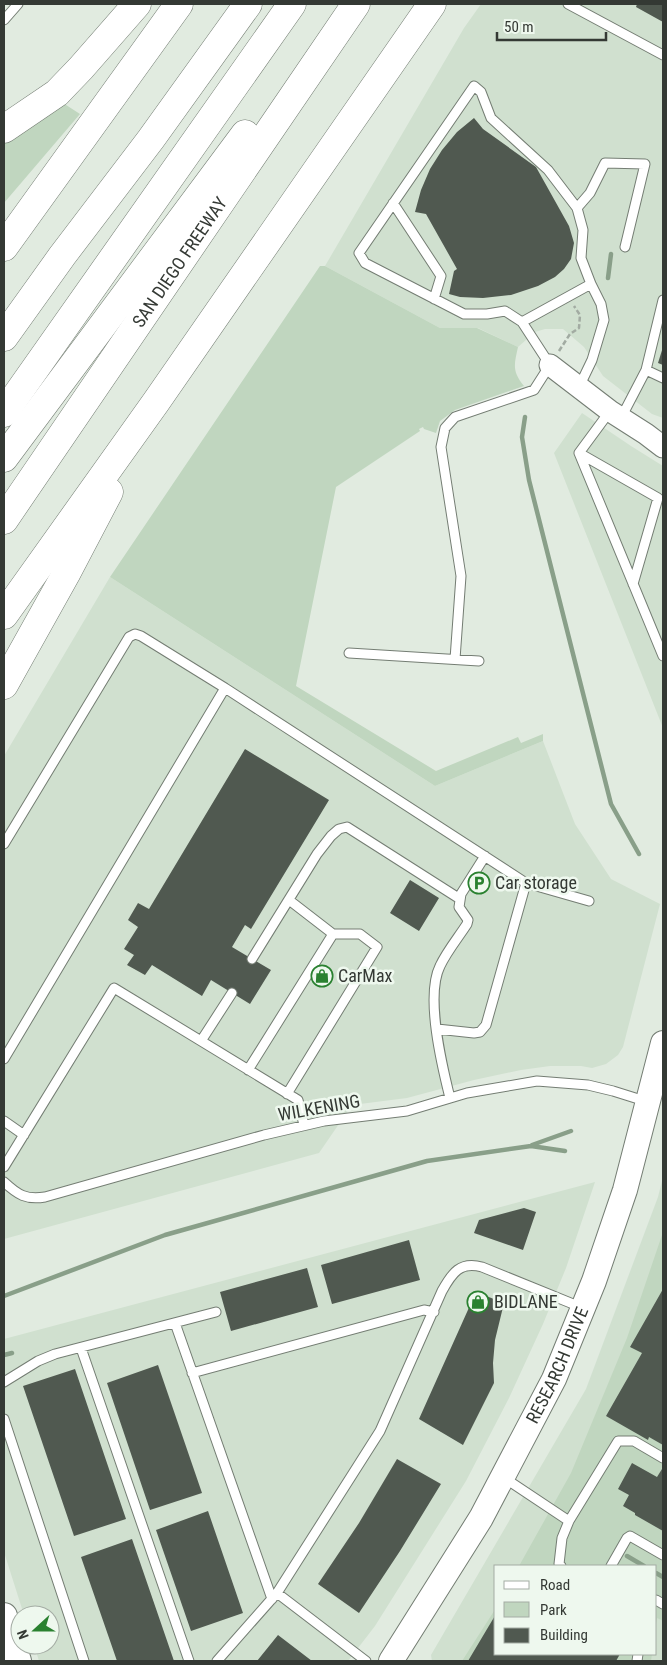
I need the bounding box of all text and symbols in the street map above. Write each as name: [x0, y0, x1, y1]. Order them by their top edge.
scale bar: [497, 10, 606, 42]
text: 50 m: [504, 18, 534, 36]
street label: SAN DIEGO FREEWAY: [128, 192, 231, 331]
parking icon: Car storage: [467, 871, 491, 895]
place label: Car storage: [495, 872, 577, 893]
shop icon: CarMax: [310, 964, 334, 988]
place label: CarMax: [338, 965, 393, 986]
street label: WILKENING: [276, 1090, 362, 1125]
shop icon: BIDLANE: [466, 1290, 490, 1314]
place label: BIDLANE: [494, 1291, 558, 1312]
street label: RESEARCH DRIVE: [522, 1304, 592, 1427]
legend: [494, 1565, 657, 1655]
text: Road: [540, 1576, 570, 1594]
text: Park: [540, 1601, 567, 1619]
north arrow: [10, 1605, 60, 1655]
text: Building: [540, 1626, 588, 1644]
text: N: [14, 1628, 32, 1642]

